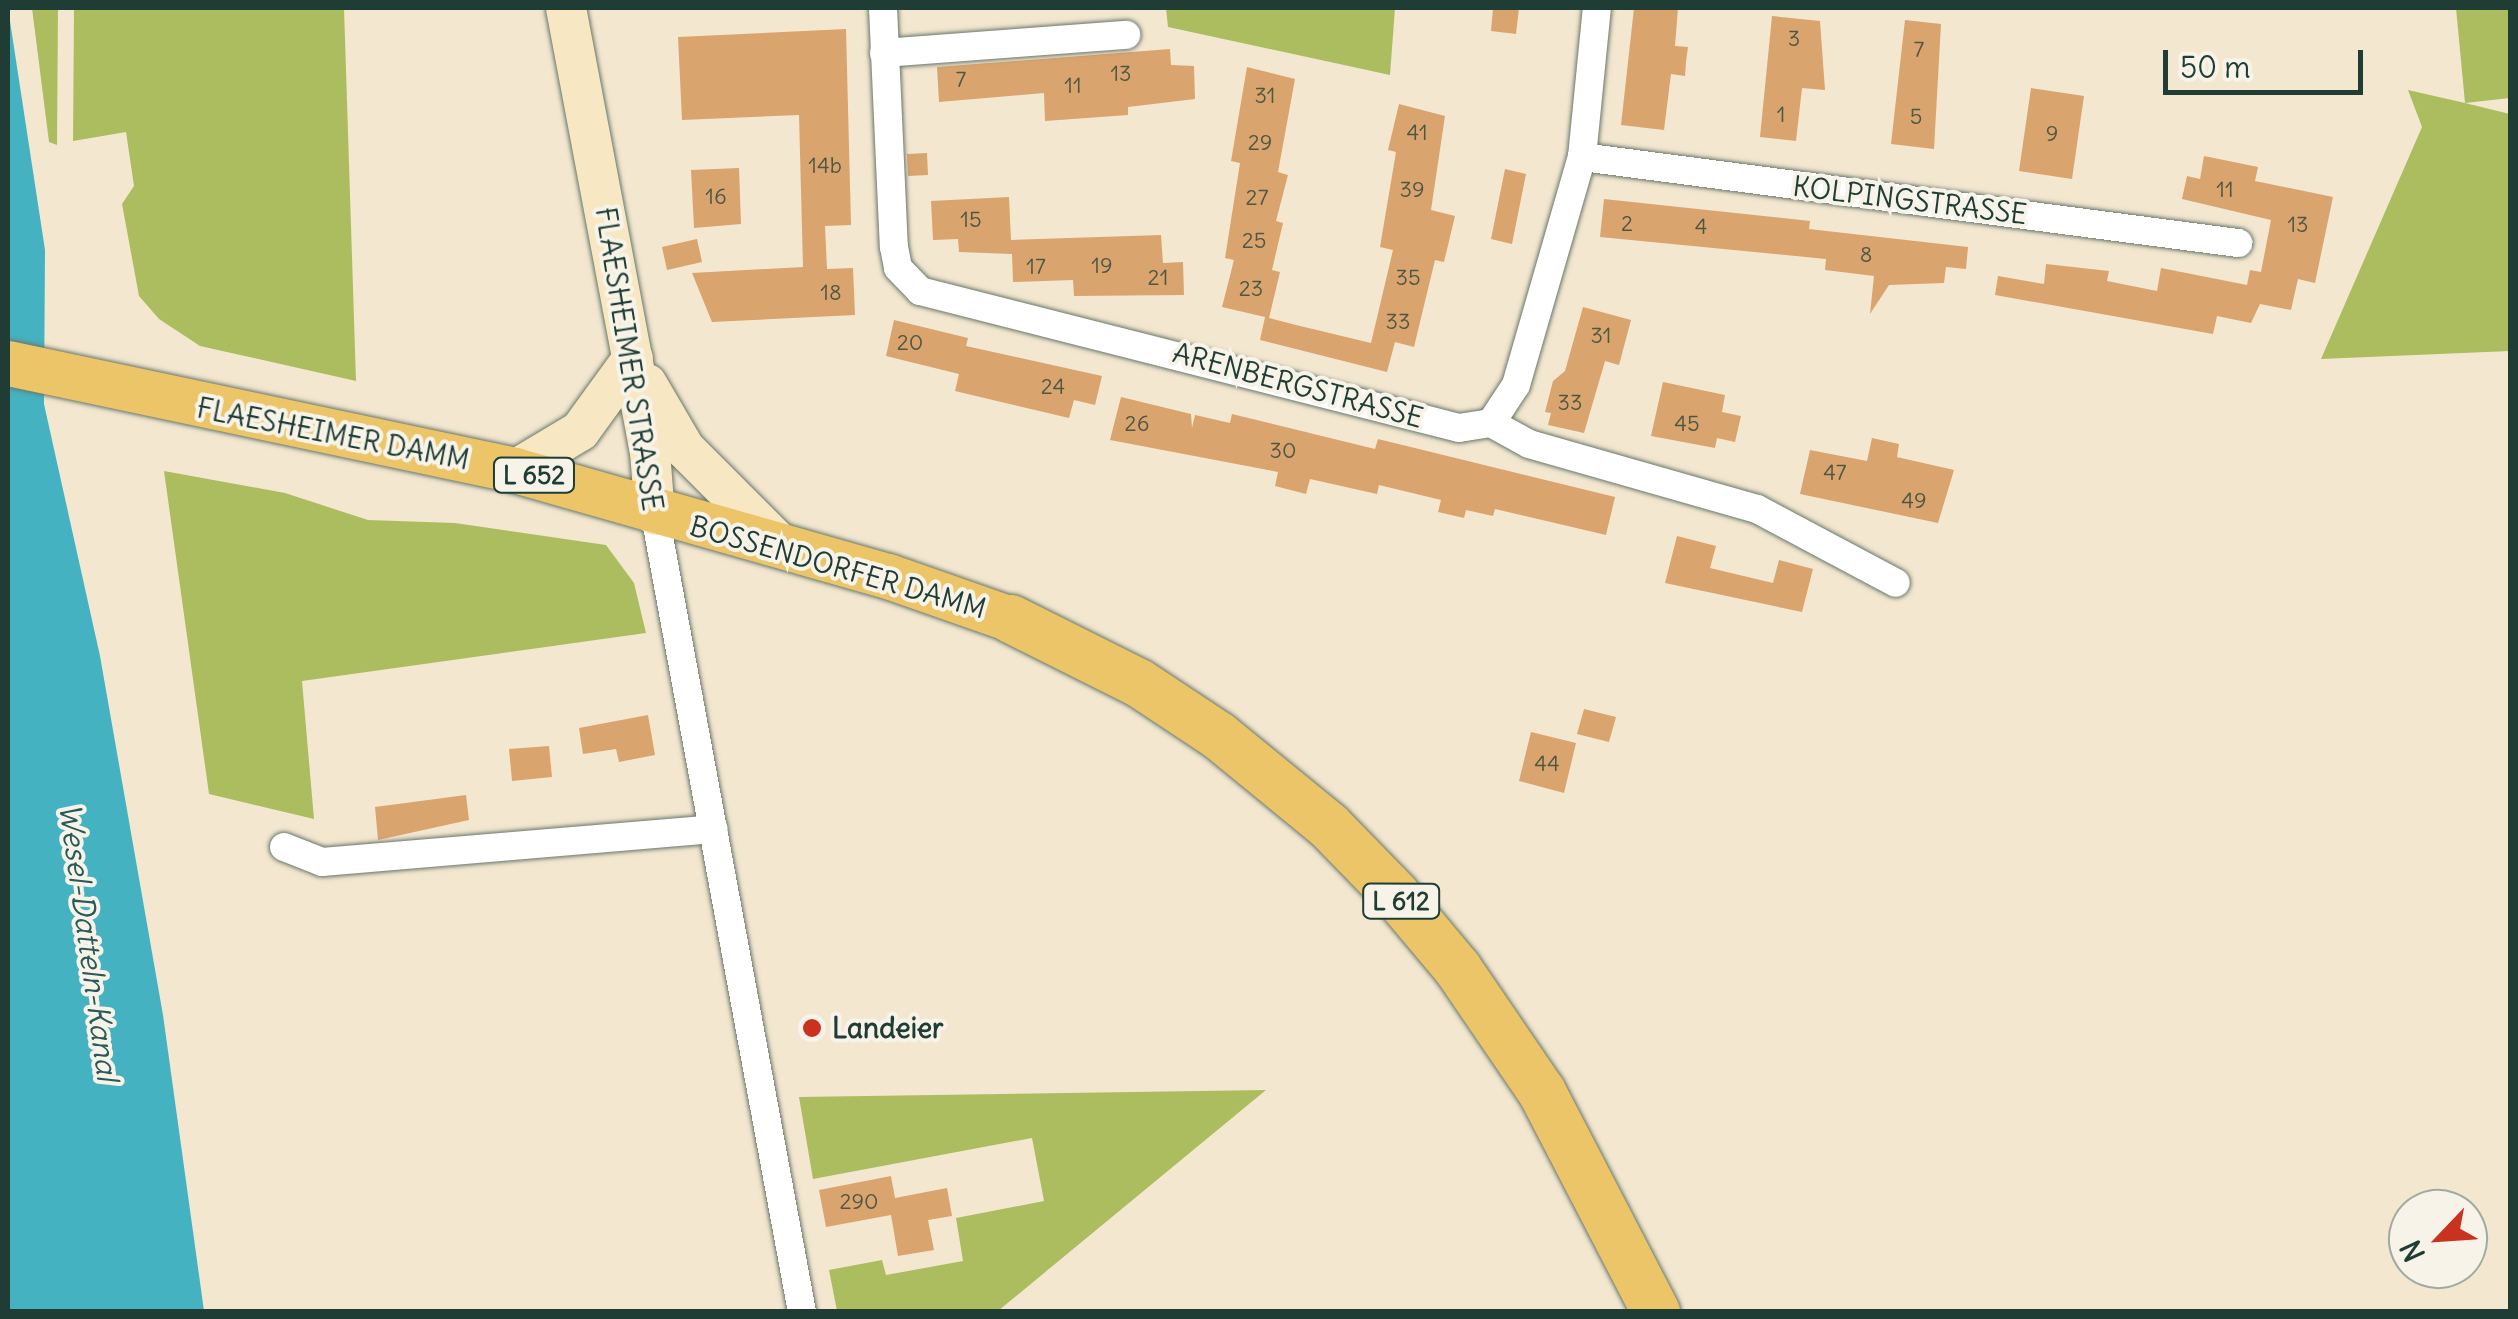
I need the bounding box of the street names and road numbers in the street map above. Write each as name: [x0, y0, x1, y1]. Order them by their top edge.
street label: KOLPINGSTRASSE: [1791, 169, 2029, 231]
street label: FLAESHEIMER STRASSE: [588, 205, 670, 513]
street label: ARENBERGSTRASSE: [1169, 335, 1427, 435]
street label: FLAESHEIMER DAMM: [194, 391, 472, 477]
road number: L 652: [492, 455, 576, 495]
street label: BOSSENDORFER DAMM: [686, 509, 990, 625]
road number: L 612: [1361, 881, 1441, 921]

